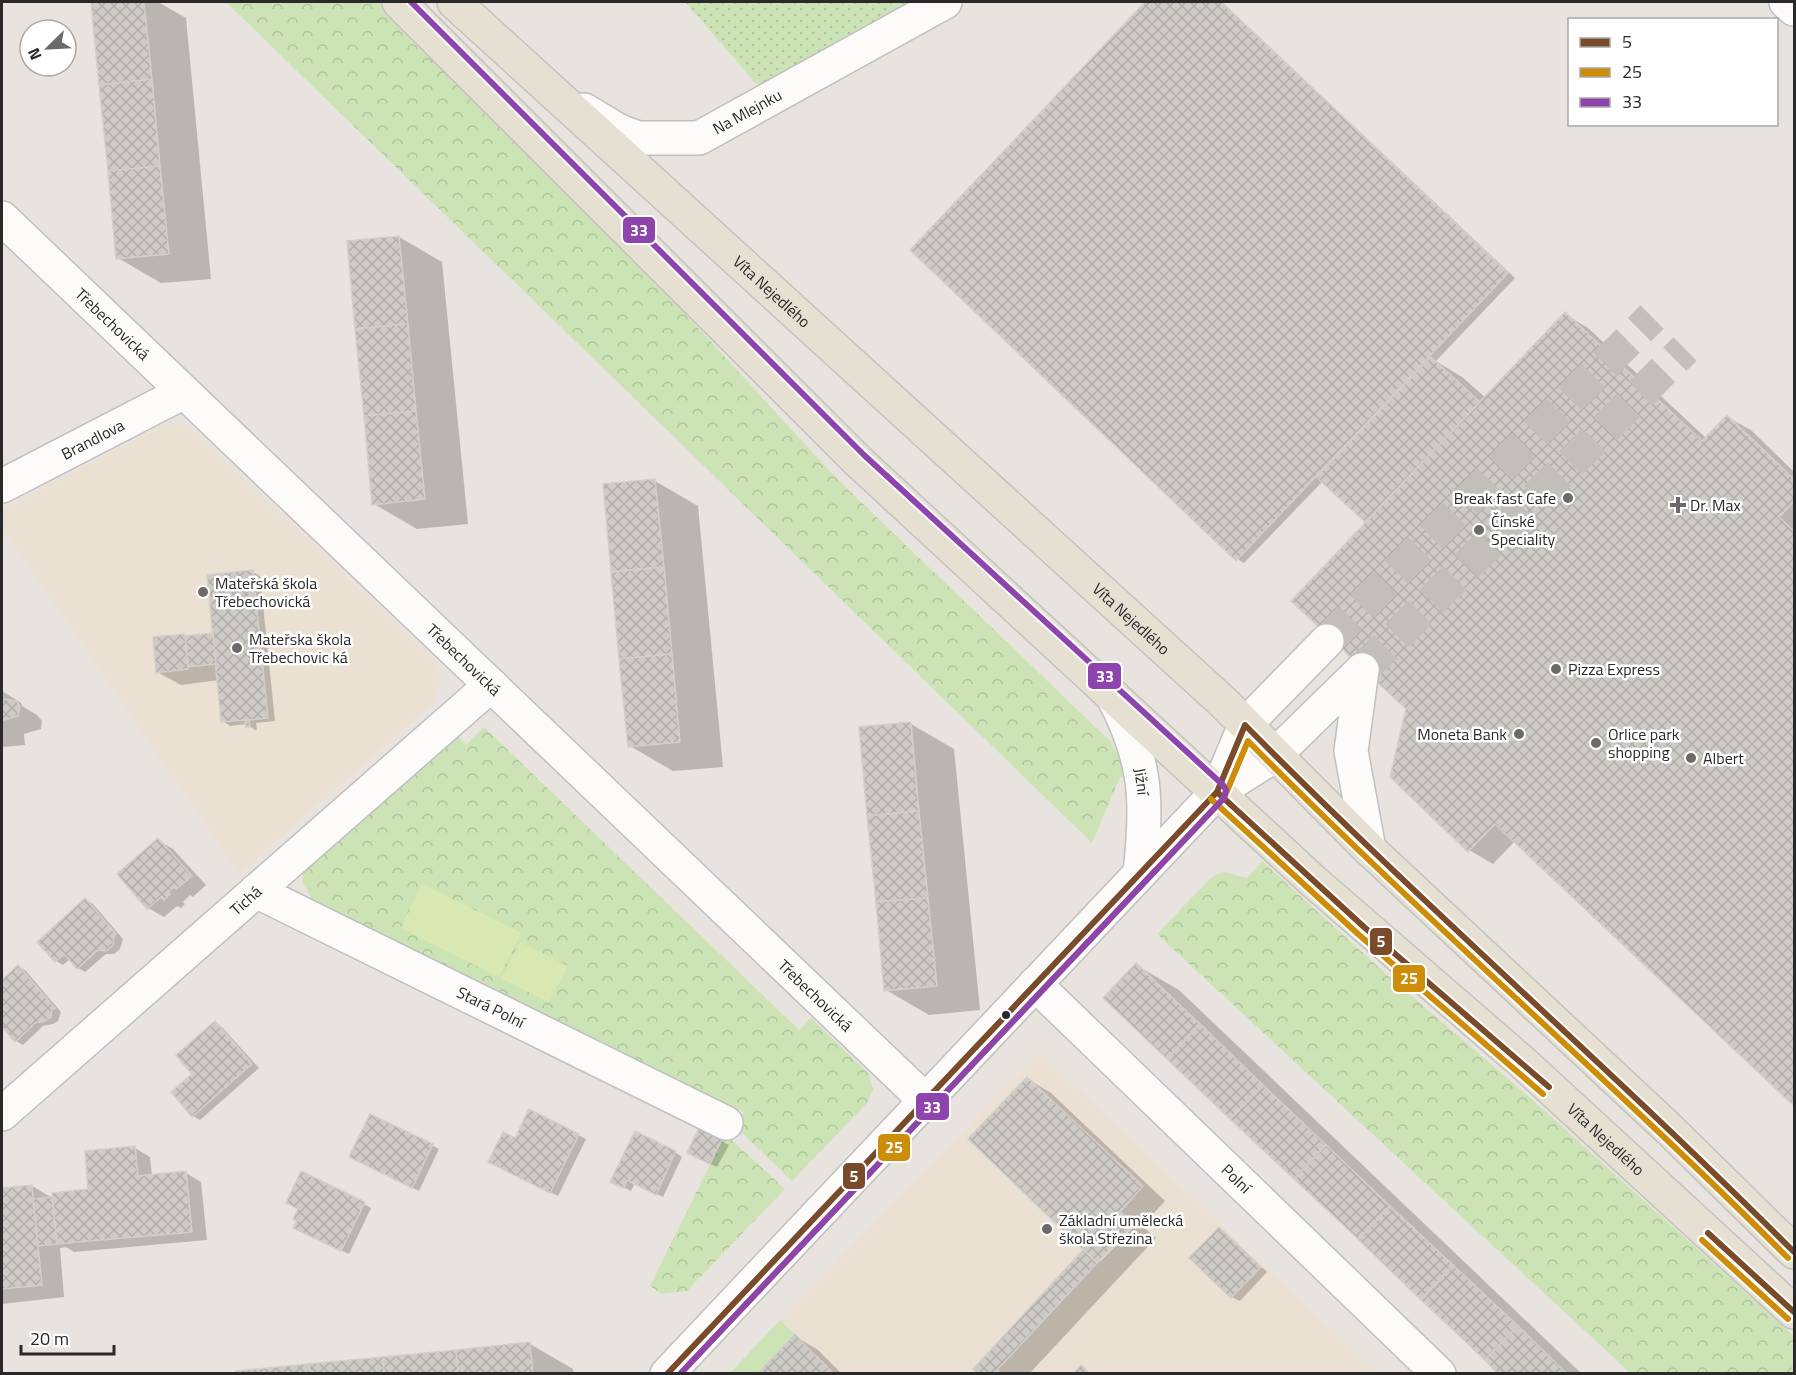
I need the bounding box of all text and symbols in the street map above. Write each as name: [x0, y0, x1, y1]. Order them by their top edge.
north arrow: [18, 18, 78, 78]
legend: [1568, 18, 1778, 126]
text: 5: [1622, 28, 1632, 55]
text: N: [21, 44, 48, 64]
text: 25: [1622, 58, 1642, 85]
street label: Na Mlejnku: [708, 83, 786, 140]
text: 33: [1622, 88, 1642, 115]
line badge: 33: [622, 216, 656, 244]
text: 33: [630, 218, 648, 242]
street label: Víta Nejedlého: [728, 250, 816, 333]
street label: Třebechovická: [70, 282, 155, 365]
street label: Brandlova: [57, 413, 128, 465]
place label: Break fast Cafe: [1454, 486, 1556, 510]
marker: Break fast Cafe: [1561, 491, 1575, 505]
place label: Dr. Max: [1690, 493, 1741, 517]
marker: Dr. Max: [1671, 498, 1685, 512]
place label: Čínské Speciality: [1491, 509, 1555, 551]
marker: Čínské Speciality: [1472, 523, 1486, 537]
place label: Mateřská škola Třebechovická: [215, 571, 317, 613]
street label: Víta Nejedlého: [1087, 577, 1176, 660]
marker: Mateřská škola Třebechovická: [196, 585, 210, 599]
street label: Třebechovická: [421, 618, 507, 701]
place label: Mateřska škola Třebechovic ká: [249, 627, 351, 669]
marker: Mateřska škola Třebechovic ká: [230, 641, 244, 655]
place label: Pizza Express: [1568, 657, 1660, 681]
line badge: 33: [1087, 662, 1122, 690]
marker: Pizza Express: [1549, 662, 1563, 676]
text: 33: [1096, 664, 1114, 688]
place label: Moneta Bank: [1417, 722, 1507, 746]
place label: Orlice park shopping: [1608, 722, 1680, 764]
marker: Moneta Bank: [1512, 727, 1526, 741]
marker: Orlice park shopping: [1589, 736, 1603, 750]
place label: Albert: [1703, 746, 1744, 770]
marker: Albert: [1684, 751, 1698, 765]
street label: Jižní: [1128, 766, 1156, 797]
street label: Tichá: [224, 880, 267, 921]
line badge: 5: [1369, 927, 1393, 956]
text: 5: [1377, 929, 1386, 953]
street label: Třebechovická: [773, 954, 858, 1037]
line badge: 25: [1392, 964, 1426, 993]
text: 25: [1400, 966, 1418, 990]
street label: Stará Polní: [453, 980, 530, 1035]
unlabelled marker: [1000, 1009, 1012, 1021]
line badge: 33: [915, 1092, 950, 1121]
text: 33: [923, 1095, 941, 1119]
street label: Víta Nejedlého: [1562, 1097, 1650, 1181]
line badge: 25: [877, 1133, 911, 1162]
text: 25: [885, 1135, 903, 1159]
street label: Polní: [1216, 1158, 1258, 1200]
line badge: 5: [842, 1162, 866, 1190]
text: 5: [850, 1164, 859, 1188]
place label: Základní umělecká škola Střezina: [1059, 1208, 1183, 1250]
marker: Základní umělecká škola Střezina: [1040, 1222, 1054, 1236]
scale bar: [21, 1318, 114, 1356]
text: 20 m: [30, 1325, 69, 1352]

